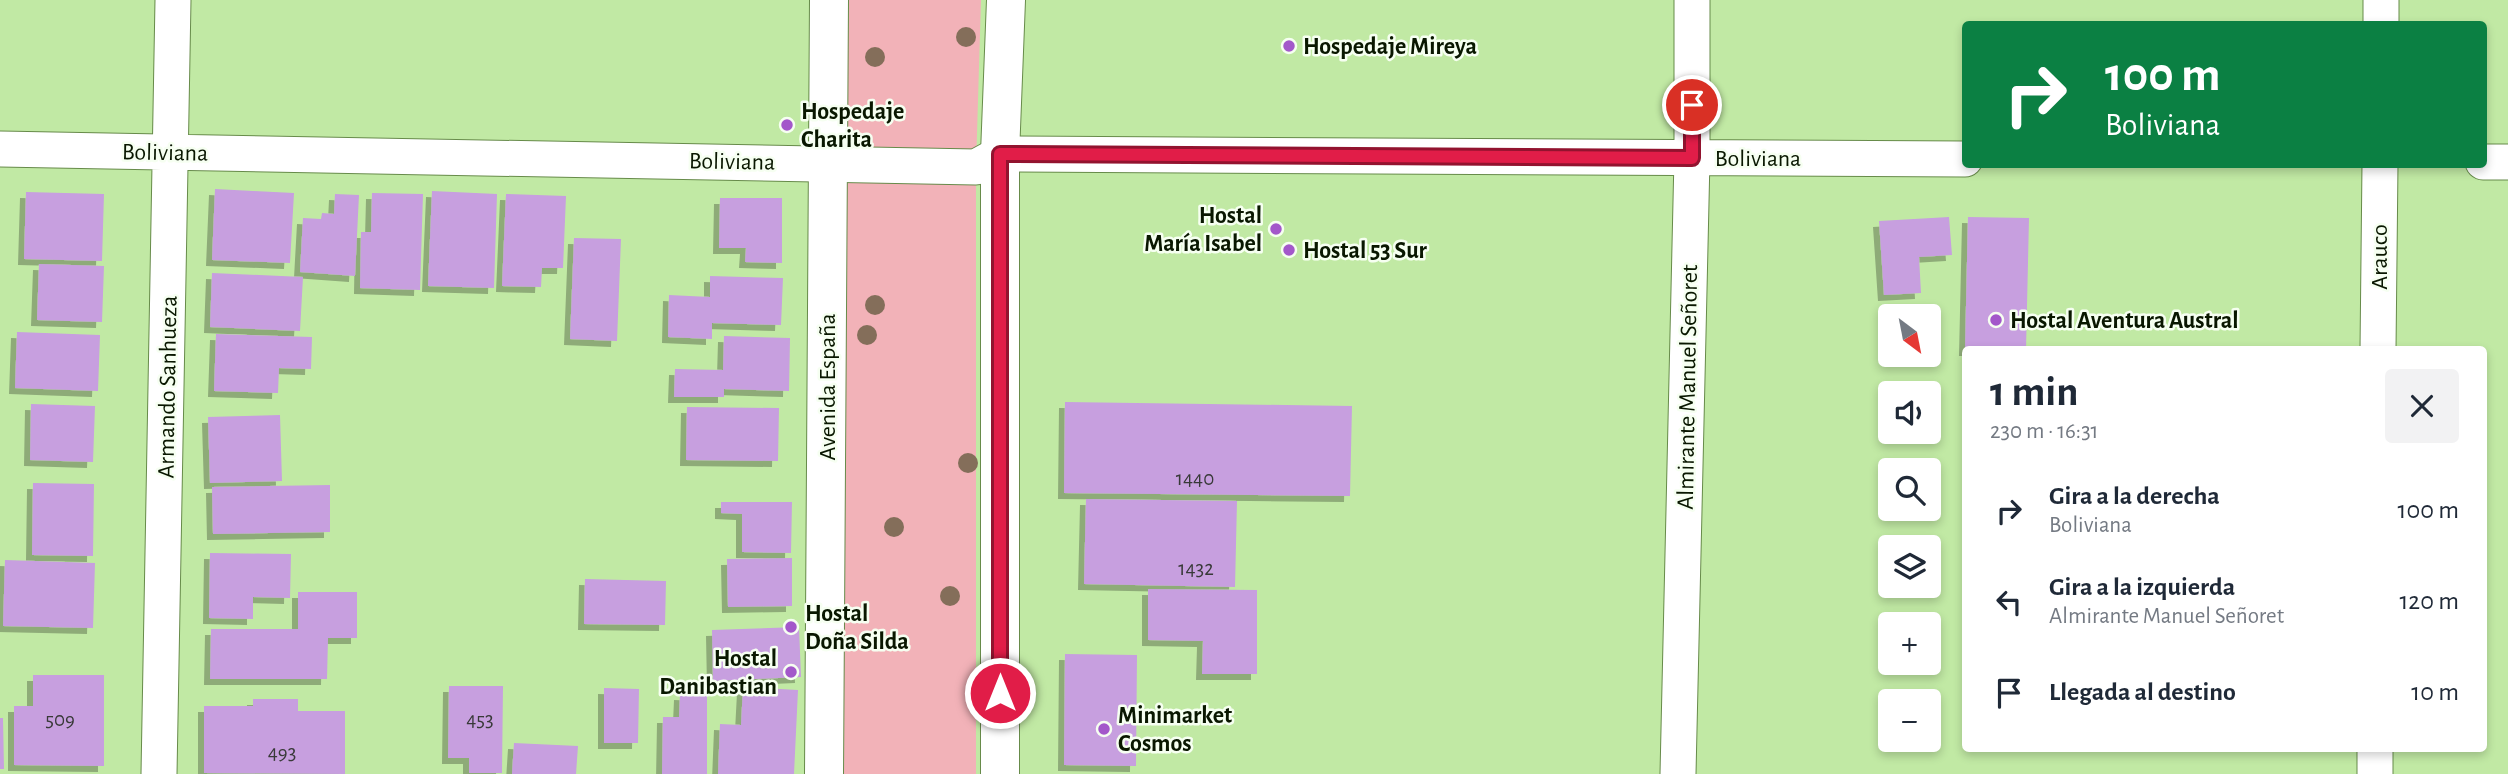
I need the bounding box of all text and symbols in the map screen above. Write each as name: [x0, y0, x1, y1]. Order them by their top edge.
place label: Hospedaje Mireya: [1303, 35, 1477, 59]
marker: Hospedaje Mireya: [1281, 38, 1297, 54]
icon: right: [1990, 49, 2081, 140]
text: 100 m: [2105, 51, 2221, 100]
pin: [1662, 75, 1722, 135]
icon: arrive: [1673, 86, 1711, 124]
place label: Hospedaje Charita: [801, 100, 904, 152]
text: Boliviana: [2105, 109, 2220, 141]
marker: Hospedaje Charita: [779, 117, 795, 133]
street label: Boliviana: [122, 140, 208, 166]
street label: Boliviana: [1715, 147, 1801, 171]
street label: Boliviana: [689, 149, 775, 175]
place label: Hostal María Isabel: [1144, 204, 1262, 256]
marker: Hostal María Isabel: [1268, 221, 1284, 237]
street label: Arauco: [2368, 224, 2392, 290]
place label: Hostal 53 Sur: [1303, 239, 1428, 263]
marker: Hostal 53 Sur: [1281, 242, 1297, 258]
street label: Almirante Manuel Señoret: [1674, 264, 1702, 510]
street label: Armando Sanhueza: [154, 295, 182, 479]
north arrow: [1878, 304, 1941, 368]
map controls: [1878, 304, 1941, 752]
place label: Hostal Aventura Austral: [2010, 309, 2239, 333]
marker: Hostal Aventura Austral: [1988, 312, 2004, 328]
street label: Avenida España: [816, 314, 840, 460]
button: close: [2385, 369, 2459, 443]
text: 1 min: [1990, 371, 2079, 413]
button: sound: [1878, 381, 1941, 444]
text: 230 m · 16:31: [1990, 420, 2099, 443]
button: search: [1878, 458, 1941, 521]
house number: 1440: [1176, 468, 1214, 489]
text: Gira a la derecha: [2049, 483, 2220, 509]
icon: right: [1990, 492, 2028, 530]
text: 100 m: [2398, 497, 2459, 523]
text: Boliviana: [2049, 514, 2132, 537]
button: layers: [1878, 535, 1941, 598]
house number: 1432: [1178, 558, 1214, 579]
text: Gira a la izquierda: [2049, 574, 2235, 600]
icon: left: [1990, 583, 2028, 621]
text: 120 m: [2399, 588, 2459, 614]
place label: Hostal Doña Silda: [805, 602, 909, 654]
text: Almirante Manuel Señoret: [2049, 605, 2284, 628]
button: +: [1878, 612, 1941, 675]
marker: Hostal Doña Silda: [783, 619, 799, 635]
place label: Hostal Danibastian: [659, 647, 777, 699]
position arrow: [963, 656, 1037, 730]
marker: Hostal Danibastian: [783, 664, 799, 680]
icon: arrive: [1990, 674, 2028, 712]
text: Llegada al destino: [2049, 679, 2236, 705]
text: 10 m: [2411, 679, 2459, 705]
button: −: [1878, 689, 1941, 752]
place label: Minimarket Cosmos: [1118, 704, 1232, 756]
house number: 509: [45, 709, 75, 730]
house number: 453: [466, 709, 494, 730]
marker: Minimarket Cosmos: [1096, 721, 1112, 737]
house number: 493: [268, 742, 296, 763]

